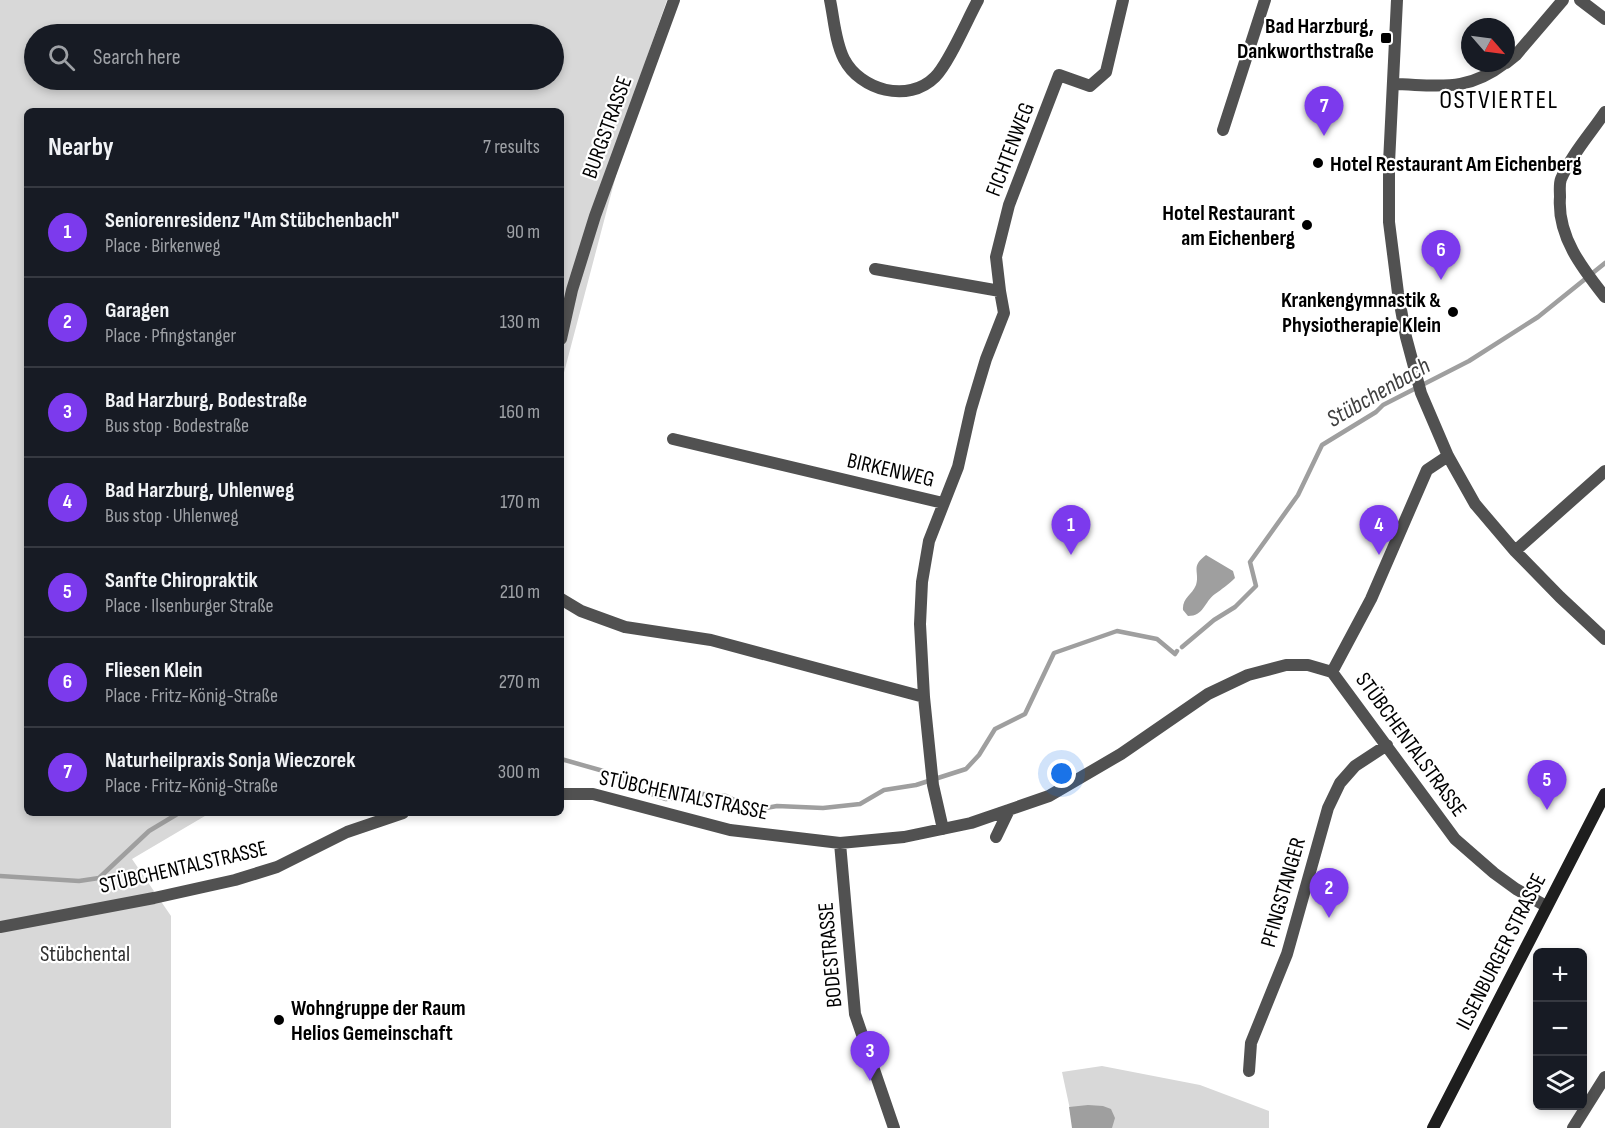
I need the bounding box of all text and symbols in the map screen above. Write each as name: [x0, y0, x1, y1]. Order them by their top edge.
place label: Bad Harzburg, Dankworthstraße: [1237, 13, 1374, 65]
north arrow: [1461, 18, 1515, 72]
search box: [24, 24, 564, 90]
marker: Bad Harzburg, Dankworthstraße: [1379, 31, 1393, 45]
icon: search: [45, 41, 78, 74]
text: Search here: [93, 44, 180, 71]
street label: BURGSTRASSE: [576, 73, 638, 182]
district label: OSTVIERTEL: [1439, 85, 1559, 116]
pin: 7: [1304, 86, 1344, 136]
street label: FICHTENWEG: [980, 99, 1041, 200]
text: Nearby: [48, 132, 114, 163]
text: 7 results: [483, 135, 540, 159]
place label: Hotel Restaurant Am Eichenberg: [1330, 151, 1582, 178]
marker: Hotel Restaurant Am Eichenberg: [1311, 156, 1325, 170]
place label: Hotel Restaurant am Eichenberg: [1162, 200, 1295, 252]
text: Seniorenresidenz "Am Stübchenbach": [105, 207, 399, 234]
marker: Hotel Restaurant am Eichenberg: [1300, 218, 1314, 232]
text: 1: [64, 220, 71, 244]
text: 90 m: [506, 220, 540, 244]
pin: 6: [1422, 230, 1460, 280]
text: Place · Birkenweg: [105, 234, 221, 258]
place label: Krankengymnastik & Physiotherapie Klein: [1281, 287, 1441, 339]
text: Garagen: [105, 297, 169, 324]
marker: Krankengymnastik & Physiotherapie Klein: [1446, 305, 1460, 319]
text: 2: [63, 310, 72, 334]
text: 130 m: [500, 310, 540, 334]
text: Place · Pfingstanger: [105, 324, 236, 348]
water label: Stübchenbach: [1321, 351, 1435, 434]
text: Bad Harzburg, Bodestraße: [105, 387, 307, 414]
text: 3: [63, 400, 72, 424]
text: 160 m: [499, 400, 540, 424]
text: Bus stop · Bodestraße: [105, 414, 249, 438]
street label: BIRKENWEG: [844, 447, 937, 494]
text: Bad Harzburg, Uhlenweg: [105, 477, 294, 504]
text: 4: [63, 490, 72, 514]
text: 170 m: [500, 490, 540, 514]
text: Bus stop · Uhlenweg: [105, 504, 239, 528]
pin: 1: [1052, 506, 1090, 555]
pin: 4: [1360, 506, 1398, 555]
text: Sanfte Chiropraktik: [105, 567, 258, 594]
text: 5: [63, 580, 72, 604]
text: 210 m: [500, 580, 540, 604]
text: Place · Ilsenburger Straße: [105, 594, 274, 618]
text: Fliesen Klein: [105, 657, 203, 684]
street label: STÜBCHENTALSTRASSE: [1349, 667, 1472, 822]
text: 6: [63, 670, 72, 694]
text: 270 m: [499, 670, 540, 694]
text: Place · Fritz-König-Straße: [105, 684, 278, 708]
text: Naturheilpraxis Sonja Wieczorek: [105, 747, 356, 774]
your location: [1047, 759, 1076, 788]
text: 7: [63, 760, 72, 784]
text: 300 m: [498, 760, 540, 784]
pin: 5: [1528, 760, 1566, 810]
street label: STÜBCHENTALSTRASSE: [597, 764, 770, 827]
text: Place · Fritz-König-Straße: [105, 774, 278, 798]
street label: STÜBCHENTALSTRASSE: [97, 835, 270, 900]
street label: PFINGSTANGER: [1255, 835, 1312, 950]
pin: 2: [1310, 868, 1348, 918]
street label: ILSENBURGER STRASSE: [1450, 869, 1552, 1034]
street label: BODESTRASSE: [812, 901, 849, 1009]
park label: Stübchental: [40, 941, 130, 968]
map controls: [1533, 948, 1587, 1110]
button: +: [1533, 948, 1587, 1002]
place label: Wohngruppe der Raum Helios Gemeinschaft: [291, 995, 466, 1047]
button: −: [1533, 1002, 1587, 1056]
marker: Wohngruppe der Raum Helios Gemeinschaft: [272, 1013, 286, 1027]
pin: 3: [850, 1032, 890, 1081]
button: layers: [1533, 1056, 1587, 1110]

